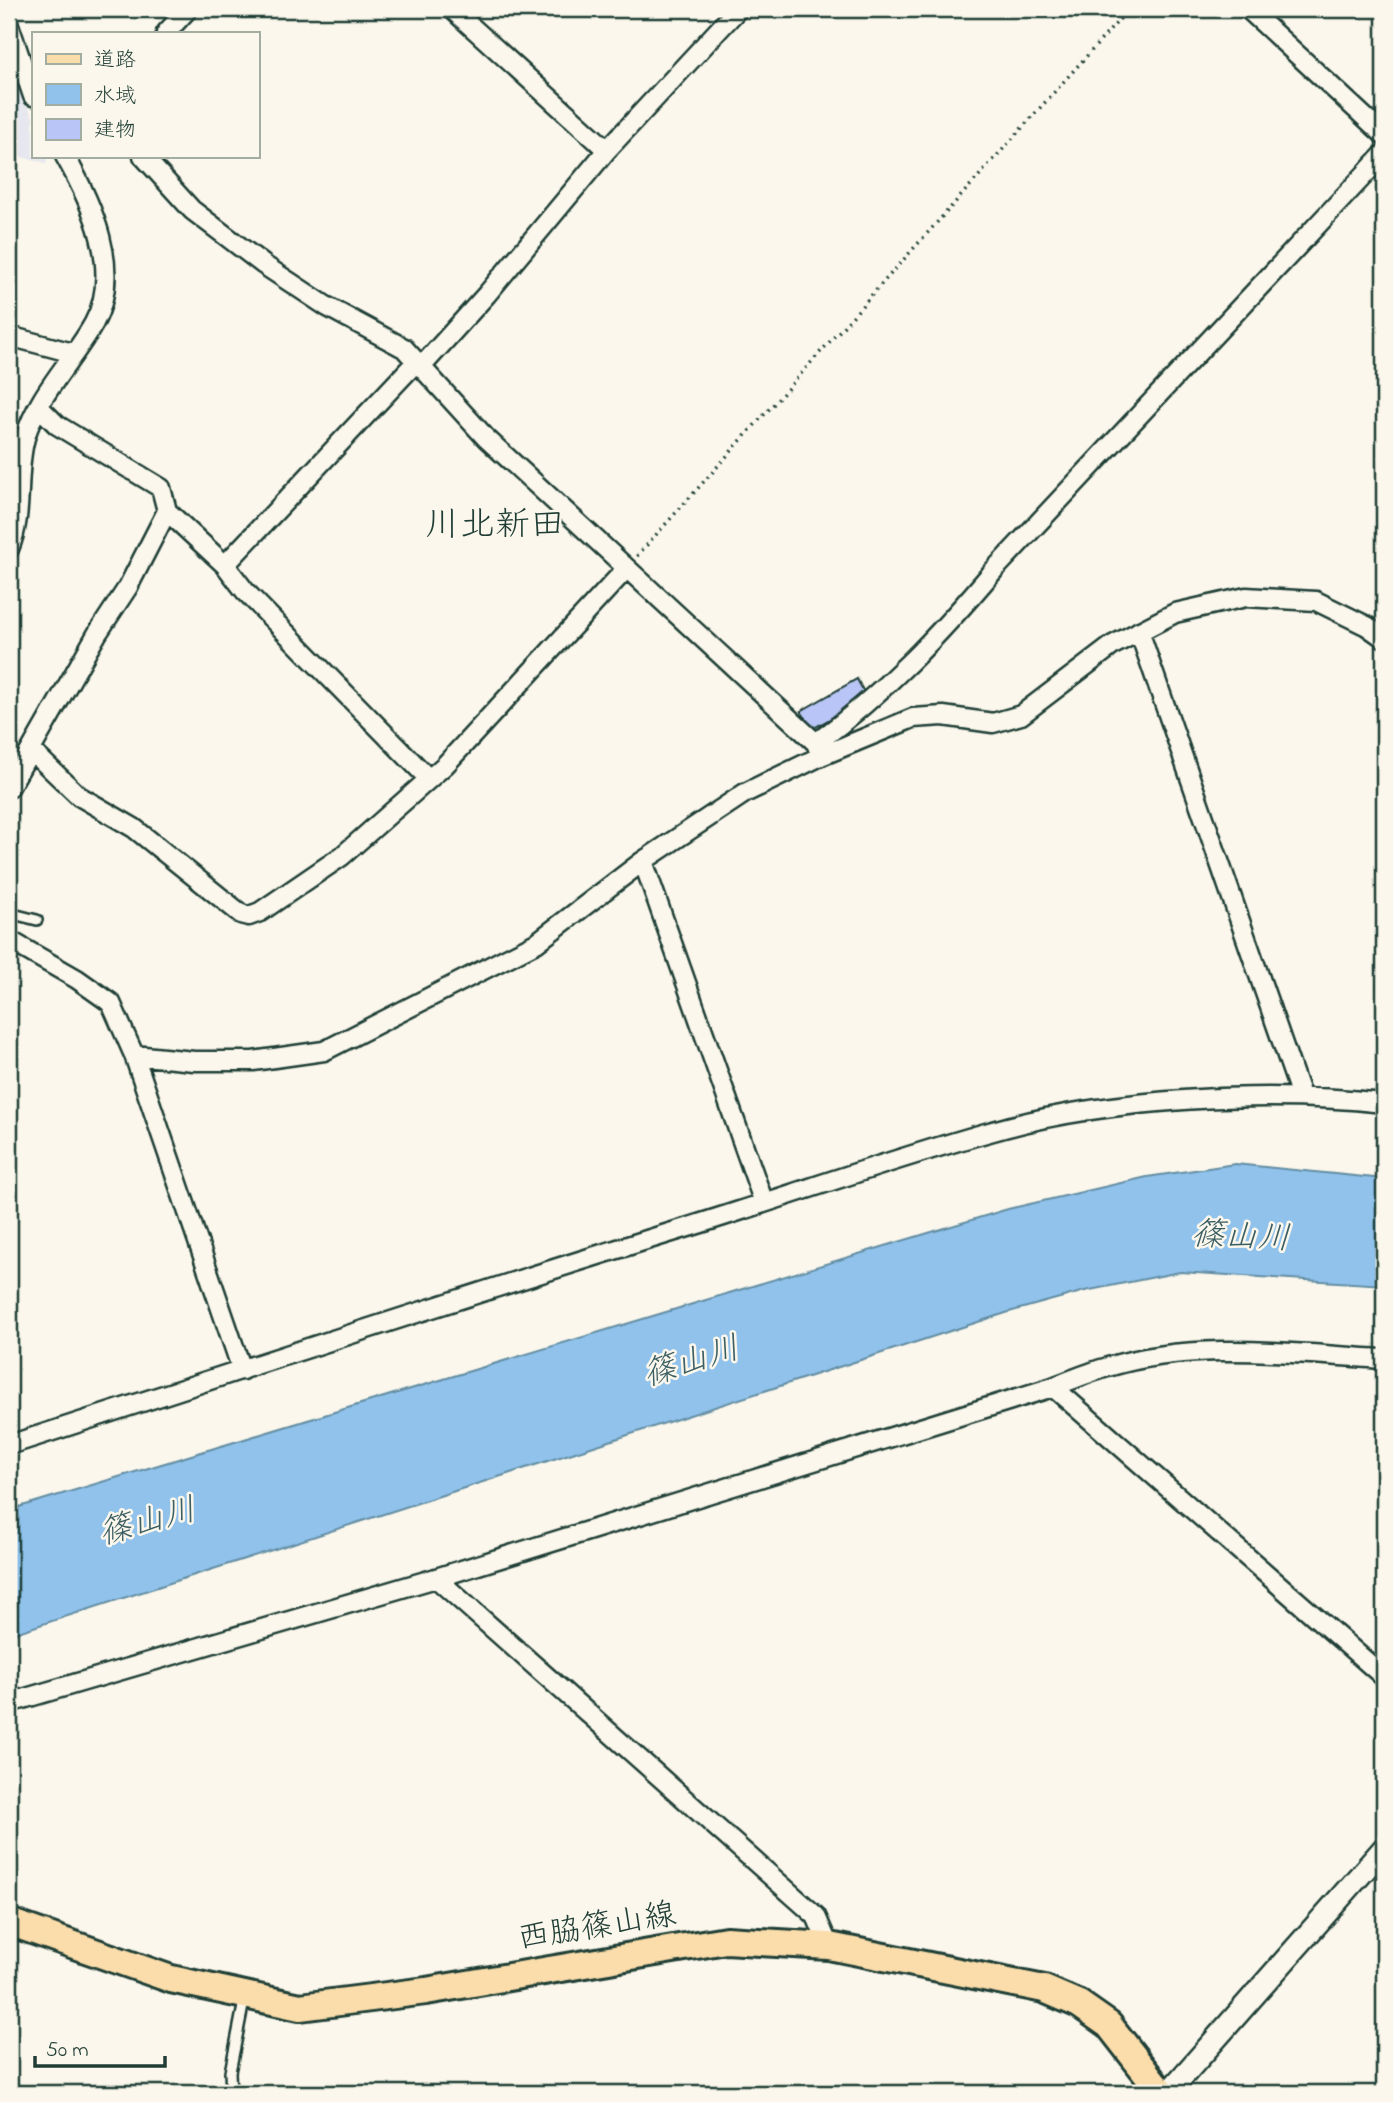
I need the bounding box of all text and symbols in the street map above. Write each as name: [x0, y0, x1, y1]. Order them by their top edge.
legend: [32, 32, 259, 158]
text: 道路: [94, 46, 136, 76]
text: 水域: [94, 82, 136, 112]
text: 建物: [94, 116, 136, 146]
district label: 川北新田: [425, 501, 565, 552]
water label: 篠山川: [1190, 1211, 1292, 1265]
water label: 篠山川: [638, 1326, 746, 1400]
water label: 篠山川: [94, 1487, 202, 1559]
street label: 西脇篠山線: [514, 1892, 680, 1964]
scale bar: [35, 2025, 164, 2069]
text: 50 m: [46, 2036, 89, 2066]

